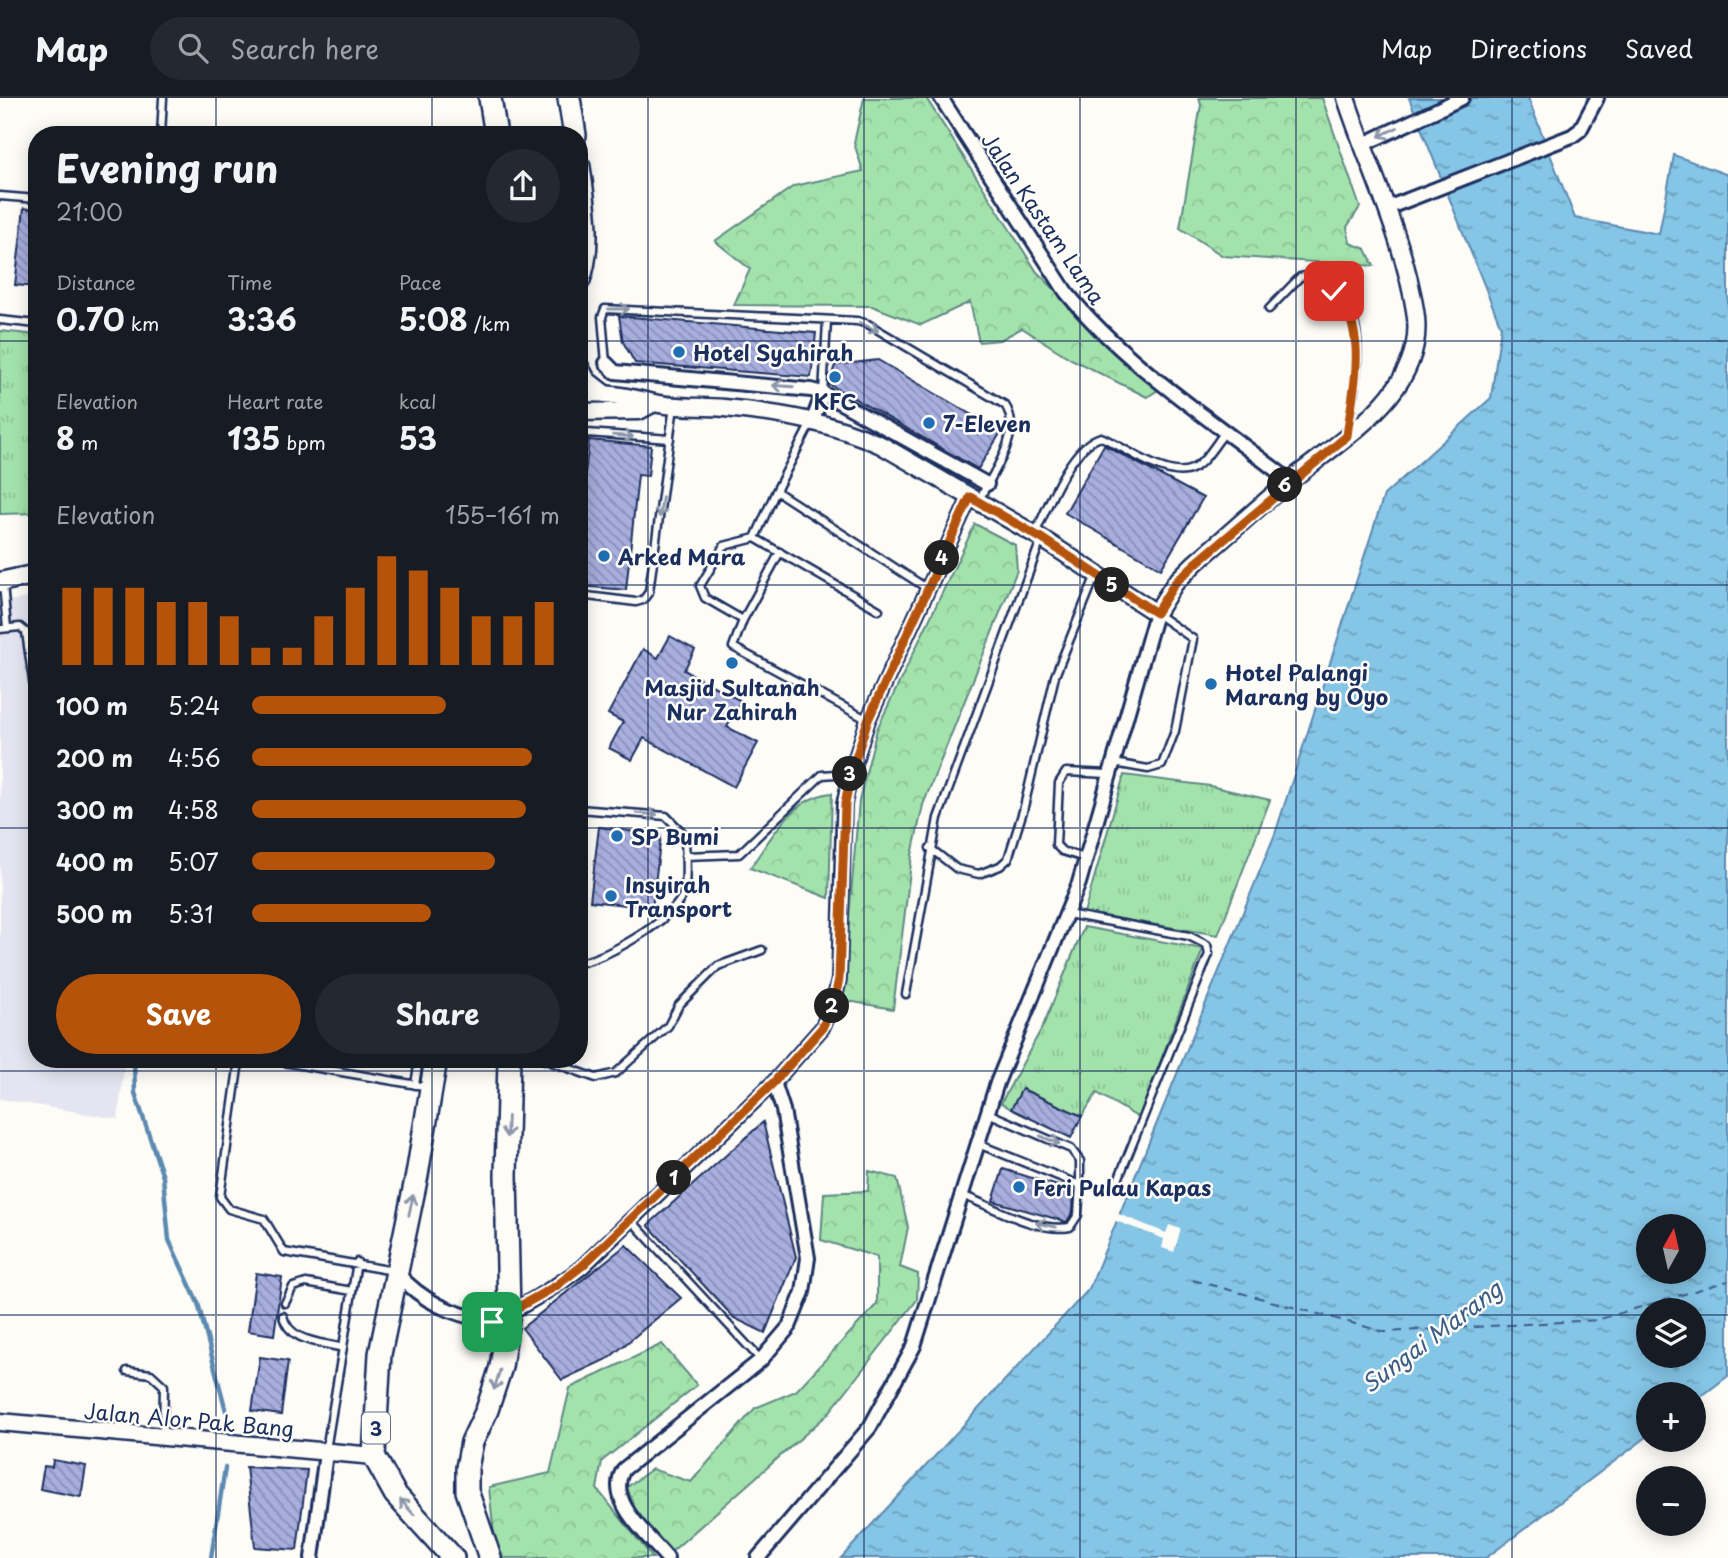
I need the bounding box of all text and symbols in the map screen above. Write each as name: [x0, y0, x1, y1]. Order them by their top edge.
search box: [150, 17, 640, 80]
text: Map: [35, 23, 108, 73]
icon: search: [174, 29, 212, 67]
text: Search here: [230, 29, 379, 68]
text: Map: [1381, 30, 1432, 66]
text: Directions: [1470, 30, 1587, 66]
text: Saved: [1625, 30, 1693, 66]
street label: Jalan Kastam Lama: [974, 126, 1114, 311]
one-way arrow: [1378, 126, 1399, 140]
text: Evening run: [56, 139, 278, 196]
button: share: [486, 149, 560, 223]
text: 21:00: [56, 194, 123, 229]
pin: [1304, 261, 1364, 321]
text: Distance: [56, 268, 136, 296]
text: Time: [227, 268, 272, 296]
text: Pace: [399, 268, 442, 296]
icon: check: [1315, 272, 1353, 310]
text: 0.70: [56, 296, 125, 341]
text: 3:36: [227, 296, 297, 341]
text: 5:08: [399, 296, 468, 341]
one-way arrow: [607, 302, 630, 316]
text: km: [125, 309, 159, 337]
text: /km: [468, 309, 510, 337]
one-way arrow: [858, 321, 879, 334]
place label: Hotel Syahirah: [693, 336, 853, 368]
marker: Hotel Syahirah: [671, 344, 687, 360]
marker: KFC: [827, 369, 843, 385]
one-way arrow: [773, 379, 795, 392]
place label: KFC: [814, 385, 857, 417]
text: Elevation: [56, 387, 138, 415]
text: Heart rate: [227, 387, 323, 415]
text: kcal: [399, 387, 437, 415]
place label: 7-Eleven: [943, 407, 1031, 439]
text: 8: [56, 415, 75, 460]
text: 135: [227, 415, 280, 460]
text: 53: [399, 415, 437, 460]
marker: 7-Eleven: [921, 415, 937, 431]
text: m: [75, 428, 98, 456]
text: bpm: [280, 428, 326, 456]
one-way arrow: [611, 430, 633, 443]
pin: 6: [1268, 468, 1302, 502]
text: 6: [1278, 470, 1291, 498]
one-way arrow: [654, 495, 667, 518]
text: Elevation: [56, 497, 155, 532]
text: 155–161 m: [445, 497, 560, 532]
place label: Arked Mara: [617, 540, 746, 572]
pin: 4: [925, 540, 960, 575]
text: 4: [935, 543, 948, 571]
marker: Arked Mara: [596, 548, 612, 564]
pin: 5: [1094, 568, 1130, 602]
text: 5: [1105, 570, 1118, 598]
marker: Masjid Sultanah Nur Zahirah: [724, 655, 740, 671]
place label: Hotel Palangi Marang by Oyo: [1225, 656, 1388, 712]
place label: Masjid Sultanah Nur Zahirah: [644, 671, 820, 727]
marker: Hotel Palangi Marang by Oyo: [1203, 676, 1219, 692]
text: 100 m: [56, 688, 128, 723]
text: 5:24: [168, 688, 220, 723]
text: 200 m: [56, 740, 133, 775]
text: 4:56: [168, 740, 221, 775]
pin: 3: [832, 756, 868, 792]
text: 3: [843, 759, 856, 787]
text: 300 m: [56, 792, 134, 827]
text: 4:58: [168, 792, 219, 827]
one-way arrow: [635, 808, 658, 821]
place label: SP Bumi: [631, 820, 719, 852]
marker: SP Bumi: [609, 828, 625, 844]
text: 400 m: [56, 844, 134, 879]
text: 5:07: [168, 844, 219, 879]
place label: Insyirah Transport: [625, 868, 732, 924]
marker: Insyirah Transport: [603, 888, 619, 904]
text: 500 m: [56, 896, 133, 931]
text: 5:31: [168, 896, 213, 931]
button: Save: [56, 974, 301, 1054]
button: Share: [315, 974, 560, 1054]
pin: 2: [814, 988, 850, 1024]
text: 2: [825, 991, 838, 1019]
one-way arrow: [501, 1115, 514, 1138]
one-way arrow: [1039, 1134, 1060, 1147]
pin: 1: [656, 1160, 692, 1196]
text: 1: [669, 1163, 678, 1191]
place label: Feri Pulau Kapas: [1033, 1171, 1211, 1203]
marker: Feri Pulau Kapas: [1011, 1179, 1027, 1195]
one-way arrow: [405, 1194, 418, 1217]
north arrow: [1636, 1214, 1706, 1284]
map controls: [1636, 1214, 1706, 1536]
one-way arrow: [1035, 1217, 1058, 1231]
water label: Sungai Marang: [1353, 1270, 1510, 1401]
pin: [462, 1292, 522, 1352]
button: layers: [1636, 1298, 1706, 1368]
icon: arrive: [473, 1303, 511, 1341]
one-way arrow: [489, 1369, 502, 1391]
button: +: [1636, 1382, 1706, 1452]
street label: Jalan Alor Pak Bang: [83, 1394, 295, 1444]
road number: 3: [362, 1412, 390, 1444]
button: −: [1636, 1466, 1706, 1536]
one-way arrow: [399, 1498, 415, 1516]

